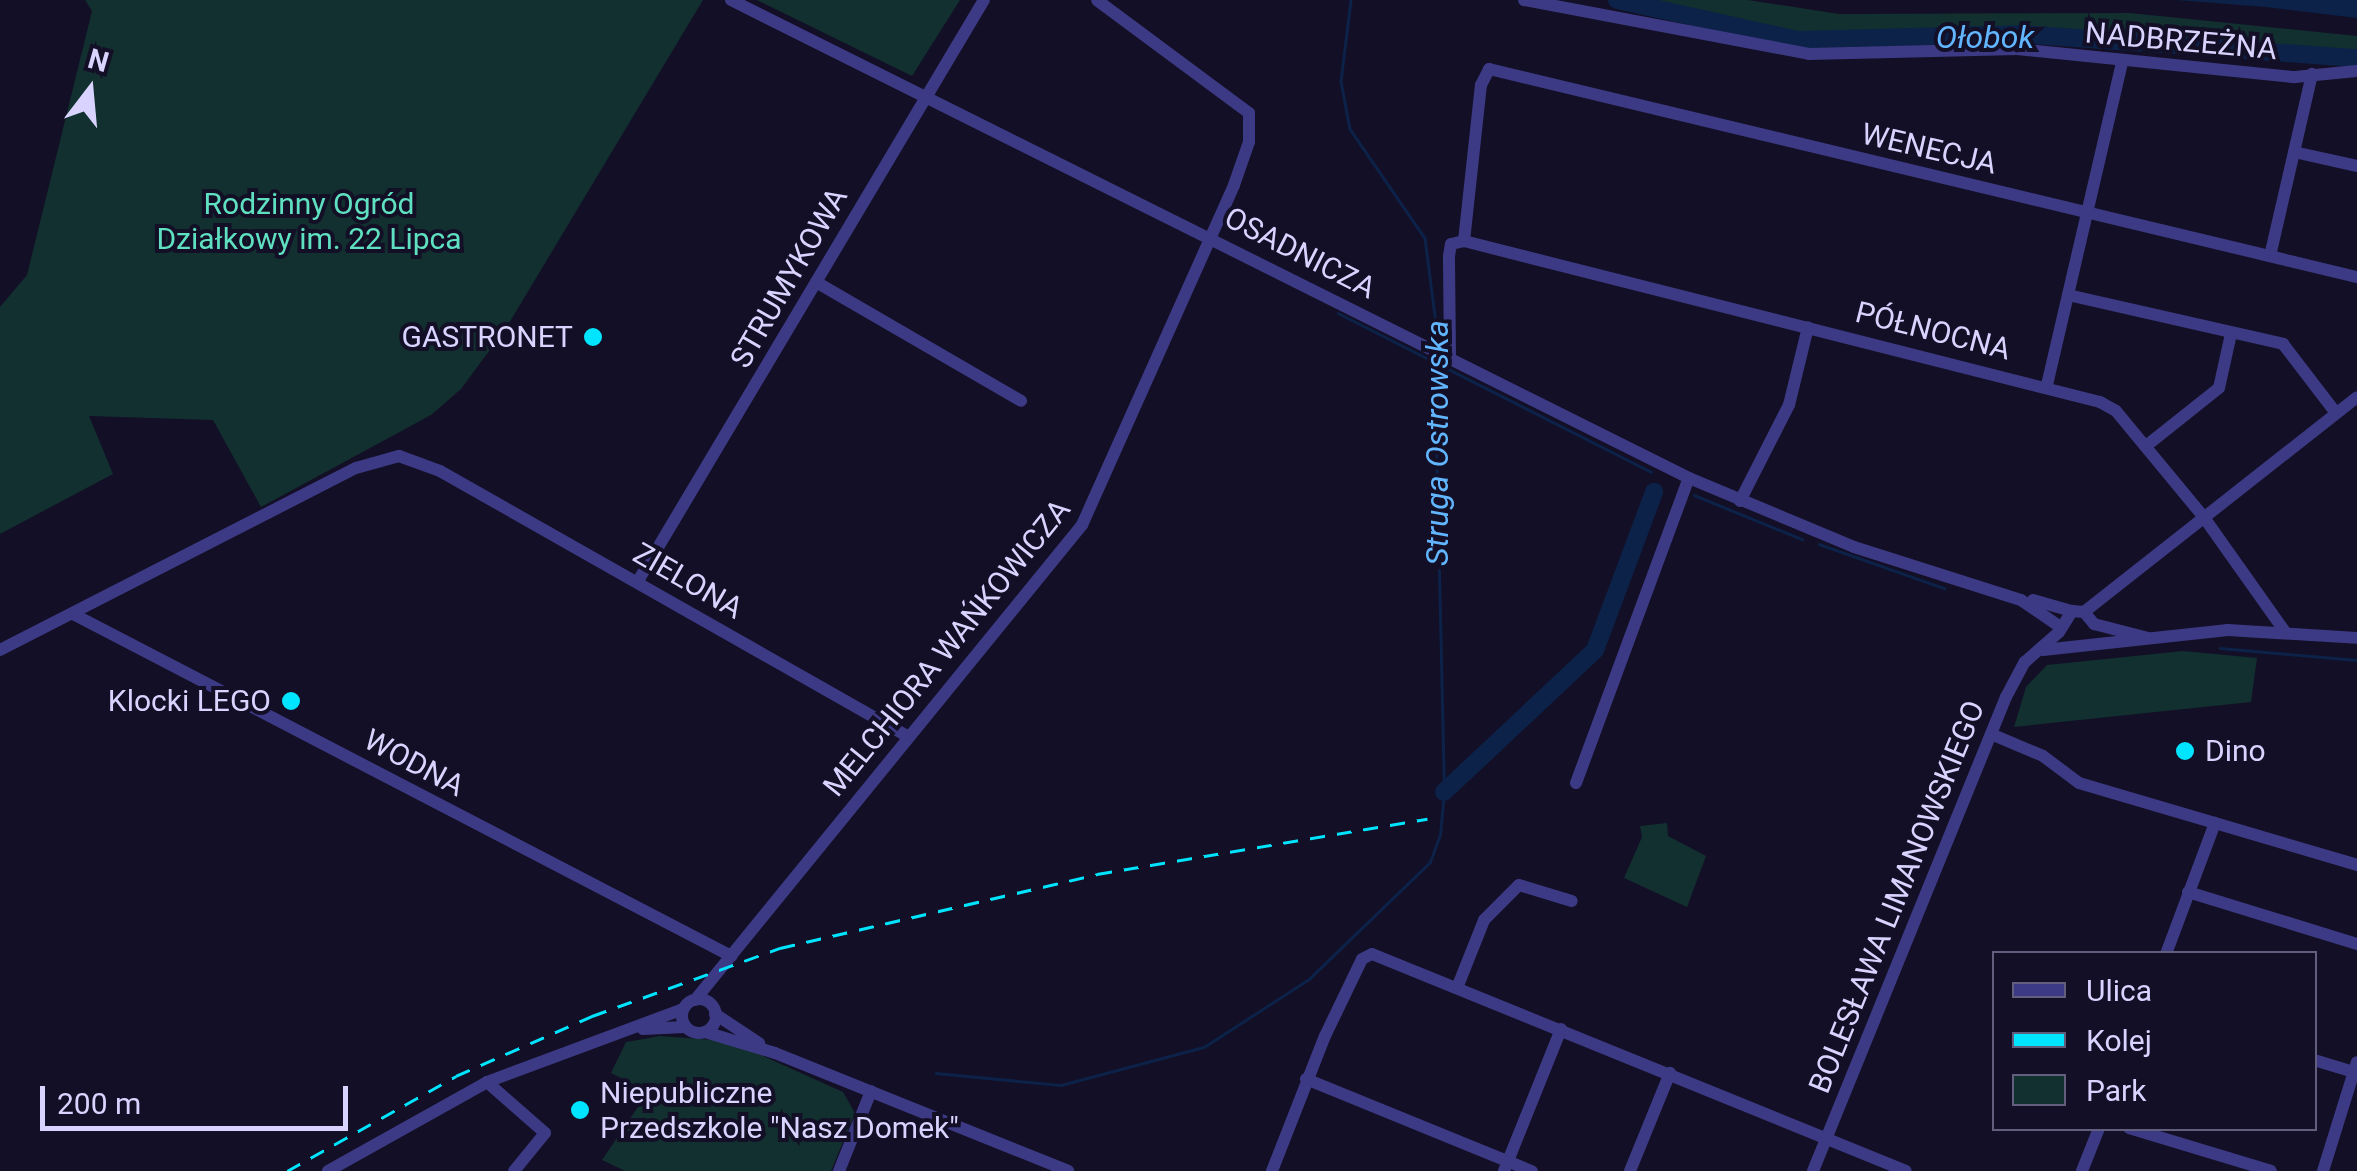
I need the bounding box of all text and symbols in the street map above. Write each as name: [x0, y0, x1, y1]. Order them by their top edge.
street label: NADBRZEŻNA: [2084, 15, 2278, 67]
water label: Ołobok: [1936, 18, 2034, 56]
north arrow: [40, 40, 140, 140]
text: N: [84, 42, 112, 79]
street label: WENECJA: [1858, 116, 2000, 182]
street label: STRUMYKOWA: [723, 182, 855, 374]
park label: Rodzinny Ogród Działkowy im. 22 Lipca: [156, 186, 462, 256]
street label: OSADNICZA: [1219, 200, 1381, 306]
street label: PÓŁNOCNA: [1852, 294, 2014, 368]
place label: GASTRONET: [402, 319, 573, 355]
water label: Struga Ostrowska: [1418, 320, 1456, 566]
marker: GASTRONET: [582, 326, 604, 348]
street label: MELCHIORA WAŃKOWICZA: [816, 492, 1078, 804]
street label: ZIELONA: [627, 535, 749, 627]
place label: Klocki LEGO: [108, 683, 271, 719]
marker: Klocki LEGO: [280, 690, 302, 712]
street label: BOLESŁAWA LIMANOWSKIEGO: [1802, 696, 1992, 1098]
street label: WODNA: [358, 722, 470, 804]
place label: Dino: [2205, 733, 2266, 769]
marker: Dino: [2174, 740, 2196, 762]
legend: [1992, 951, 2317, 1131]
text: Ulica: [2086, 973, 2152, 1008]
text: Kolej: [2086, 1023, 2152, 1058]
scale bar: [45, 1066, 352, 1128]
text: Park: [2086, 1073, 2146, 1108]
place label: Niepubliczne Przedszkole "Nasz Domek": [600, 1075, 959, 1146]
text: 200 m: [57, 1086, 141, 1121]
marker: Niepubliczne Przedszkole "Nasz Domek": [569, 1099, 591, 1121]

